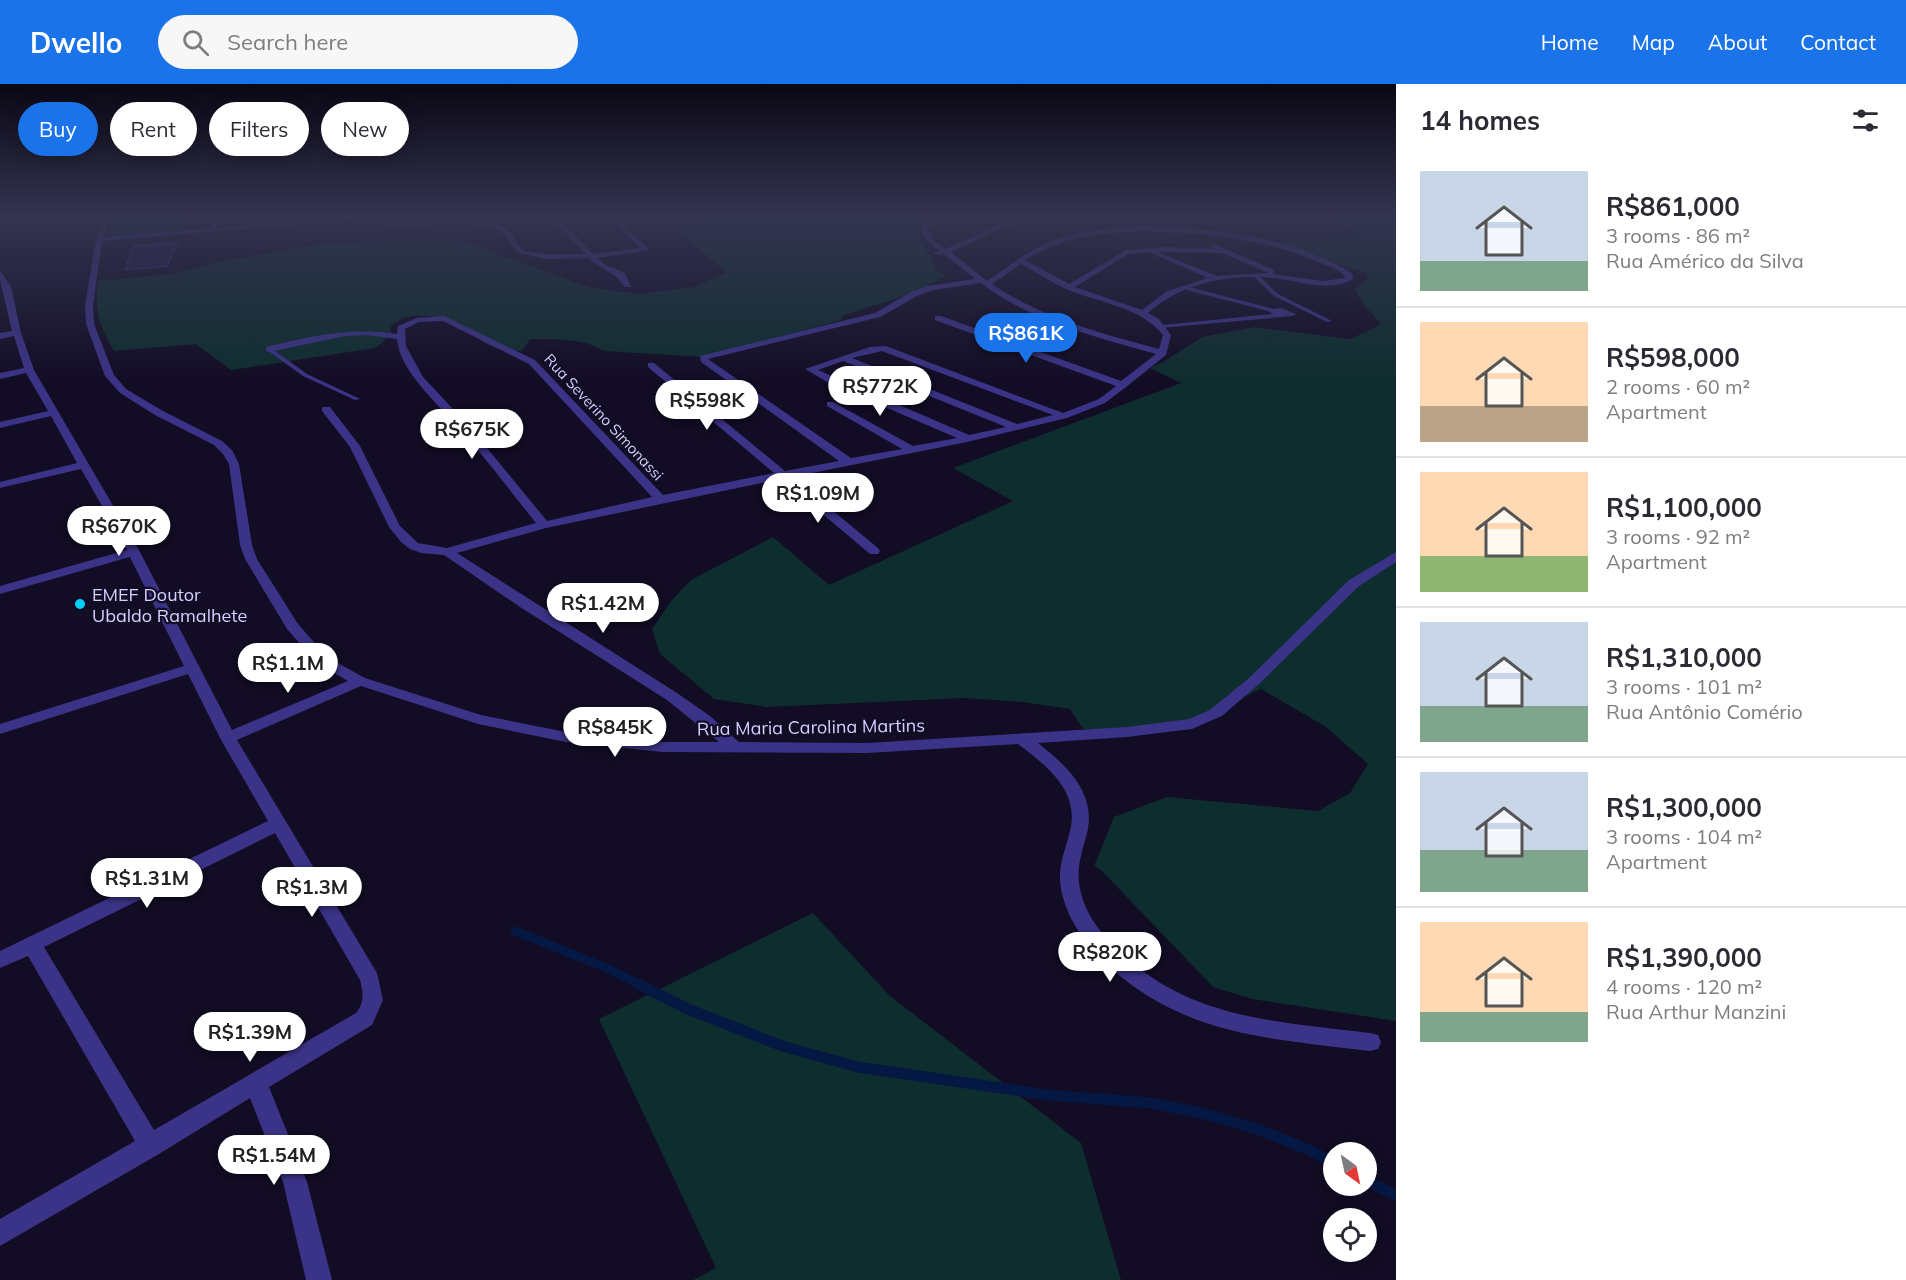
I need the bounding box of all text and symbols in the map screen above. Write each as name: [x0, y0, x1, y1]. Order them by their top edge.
search box: [158, 15, 578, 69]
text: Dwello: [30, 25, 122, 60]
icon: search: [179, 26, 212, 59]
text: Search here: [227, 28, 348, 56]
text: Home: [1541, 29, 1599, 55]
text: Map: [1632, 29, 1675, 55]
text: About: [1708, 29, 1767, 55]
text: Contact: [1800, 29, 1876, 55]
chip: Buy: [18, 102, 98, 156]
chip: Rent: [110, 102, 197, 156]
chip: Filters: [209, 102, 309, 156]
chip: New: [321, 102, 409, 156]
text: 14 homes: [1420, 104, 1540, 137]
icon: filters: [1849, 104, 1882, 137]
text: R$861,000: [1606, 190, 1740, 223]
icon: home: [1468, 195, 1540, 267]
text: 3 rooms · 86 m²: [1606, 223, 1750, 248]
text: Rua Américo da Silva: [1606, 248, 1804, 273]
pin: R$861K: [977, 313, 1075, 364]
text: R$861K: [988, 320, 1064, 345]
text: R$598,000: [1606, 341, 1740, 374]
icon: home: [1468, 346, 1540, 418]
street label: Rua Severino Simonassi: [540, 350, 668, 484]
pin: R$772K: [831, 366, 929, 417]
text: R$772K: [842, 373, 918, 398]
text: 2 rooms · 60 m²: [1606, 374, 1750, 399]
pin: R$598K: [658, 380, 756, 431]
text: R$598K: [669, 387, 745, 412]
text: Apartment: [1606, 399, 1707, 424]
pin: R$675K: [423, 409, 521, 460]
text: R$675K: [434, 416, 510, 441]
pin: R$1.09M: [763, 473, 873, 524]
text: R$1.09M: [776, 480, 860, 505]
text: R$1,100,000: [1606, 491, 1762, 524]
icon: home: [1468, 496, 1540, 568]
pin: R$670K: [70, 506, 168, 557]
text: R$670K: [81, 513, 157, 538]
text: 3 rooms · 92 m²: [1606, 524, 1750, 549]
text: Apartment: [1606, 549, 1707, 574]
place label: EMEF Doutor Ubaldo Ramalhete: [92, 583, 247, 627]
pin: R$1.42M: [548, 583, 658, 634]
text: R$1.42M: [561, 590, 645, 615]
marker: EMEF Doutor Ubaldo Ramalhete: [73, 597, 87, 611]
text: R$1,310,000: [1606, 641, 1762, 674]
pin: R$1.1M: [239, 643, 337, 694]
icon: home: [1468, 646, 1540, 718]
text: R$1.1M: [252, 650, 324, 675]
text: 3 rooms · 101 m²: [1606, 674, 1762, 699]
text: Rua Antônio Comério: [1606, 699, 1803, 724]
pin: R$845K: [566, 707, 664, 758]
text: R$845K: [577, 714, 653, 739]
street label: Rua Maria Carolina Martins: [697, 714, 925, 740]
text: R$1,300,000: [1606, 791, 1762, 824]
icon: home: [1468, 796, 1540, 868]
text: 3 rooms · 104 m²: [1606, 824, 1762, 849]
text: Apartment: [1606, 849, 1707, 874]
pin: R$1.31M: [92, 858, 202, 909]
text: R$1.31M: [105, 865, 189, 890]
pin: R$1.3M: [263, 867, 361, 918]
text: R$1.3M: [276, 874, 348, 899]
pin: R$820K: [1061, 932, 1159, 983]
text: R$820K: [1072, 939, 1148, 964]
text: R$1,390,000: [1606, 941, 1762, 974]
icon: home: [1468, 946, 1540, 1018]
text: 4 rooms · 120 m²: [1606, 974, 1762, 999]
text: Rua Arthur Manzini: [1606, 999, 1786, 1024]
pin: R$1.39M: [195, 1012, 305, 1063]
text: R$1.39M: [208, 1019, 292, 1044]
pin: R$1.54M: [219, 1135, 329, 1186]
text: R$1.54M: [232, 1142, 316, 1167]
north arrow: [1323, 1142, 1377, 1196]
map controls: [1323, 1142, 1377, 1262]
button: locate: [1323, 1208, 1377, 1262]

